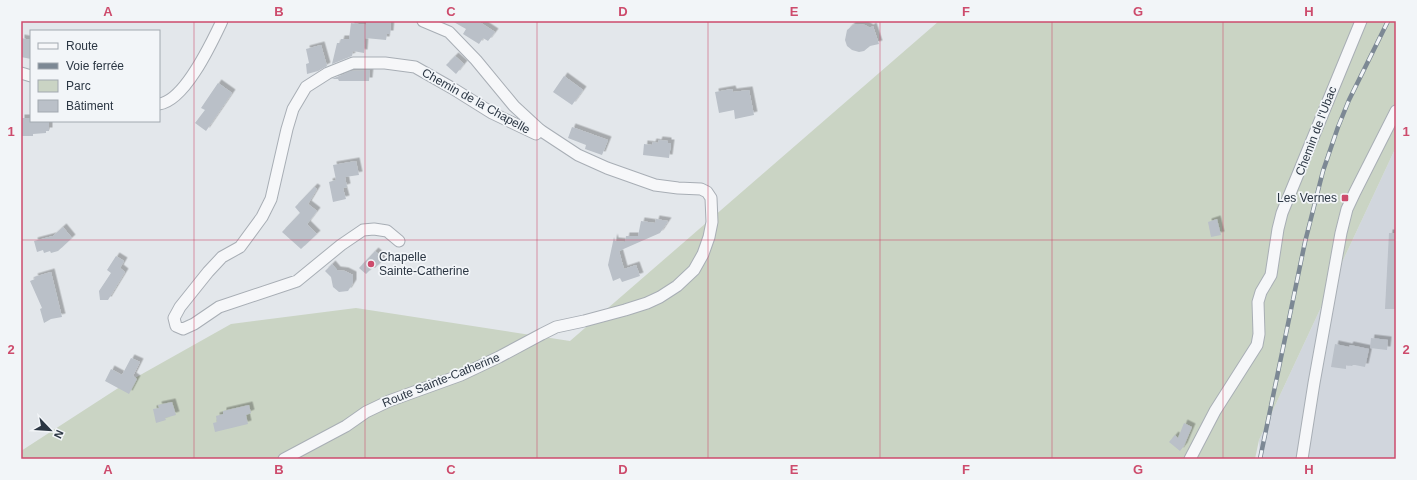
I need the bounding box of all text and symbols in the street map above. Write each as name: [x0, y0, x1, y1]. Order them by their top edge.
text: A: [103, 4, 113, 19]
text: B: [274, 4, 284, 19]
text: C: [446, 4, 456, 19]
text: D: [618, 4, 628, 19]
text: E: [790, 4, 799, 19]
text: F: [962, 4, 970, 19]
text: G: [1133, 4, 1143, 19]
text: H: [1304, 4, 1314, 19]
legend: [30, 30, 160, 122]
text: Route: [66, 39, 98, 53]
text: Voie ferrée: [66, 59, 124, 73]
street label: Chemin de la Chapelle: [420, 65, 533, 137]
text: Parc: [66, 79, 91, 93]
street label: Chemin de l'Ubac: [1293, 84, 1339, 178]
text: Bâtiment: [66, 99, 114, 113]
text: 1: [7, 124, 15, 139]
text: 1: [1402, 124, 1410, 139]
place label: Les Vernes: [1277, 191, 1337, 205]
marker: Les Vernes: [1340, 193, 1350, 203]
place label: Chapelle Sainte-Catherine: [379, 250, 469, 278]
marker: Chapelle Sainte-Catherine: [366, 259, 376, 269]
text: 2: [7, 342, 15, 357]
text: 2: [1402, 342, 1410, 357]
street label: Route Sainte-Catherine: [380, 350, 502, 410]
north arrow: [30, 410, 70, 450]
text: N: [52, 428, 66, 440]
text: A: [103, 462, 113, 477]
text: B: [274, 462, 284, 477]
text: C: [446, 462, 456, 477]
text: D: [618, 462, 628, 477]
text: E: [790, 462, 799, 477]
text: F: [962, 462, 970, 477]
text: G: [1133, 462, 1143, 477]
text: H: [1304, 462, 1314, 477]

